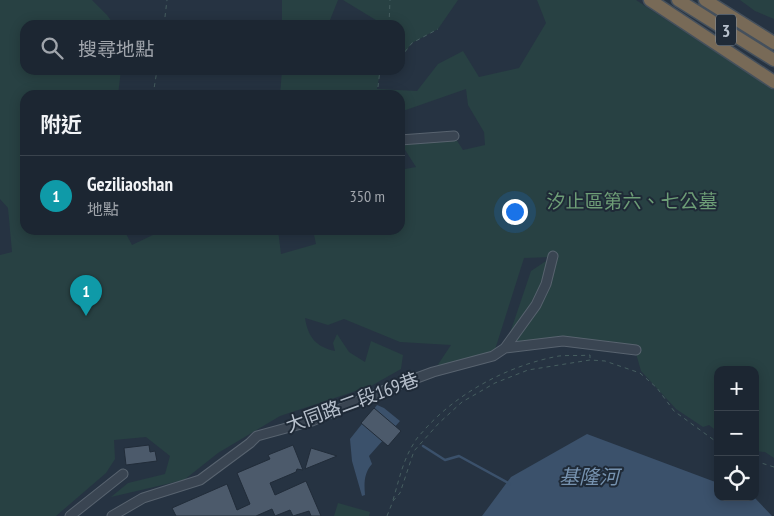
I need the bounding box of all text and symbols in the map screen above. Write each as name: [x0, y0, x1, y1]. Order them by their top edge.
road number: 3: [716, 14, 736, 46]
search box: [20, 20, 405, 75]
icon: search: [38, 34, 66, 62]
text: 搜尋地點: [78, 37, 154, 61]
text: 附近: [40, 111, 82, 138]
text: Geziliaoshan: [87, 172, 173, 196]
text: 1: [52, 186, 60, 206]
text: 350 m: [350, 186, 385, 206]
park label: 汐止區第六、七公墓: [546, 189, 718, 213]
text: 地點: [87, 199, 119, 219]
your location: [502, 199, 528, 225]
pin: 1: [70, 275, 102, 316]
map controls: [714, 366, 759, 501]
button: +: [714, 366, 759, 411]
street label: 大同路二段169巷: [282, 367, 422, 437]
button: −: [714, 411, 759, 456]
button: locate: [714, 456, 759, 501]
water label: 基隆河: [559, 464, 623, 490]

